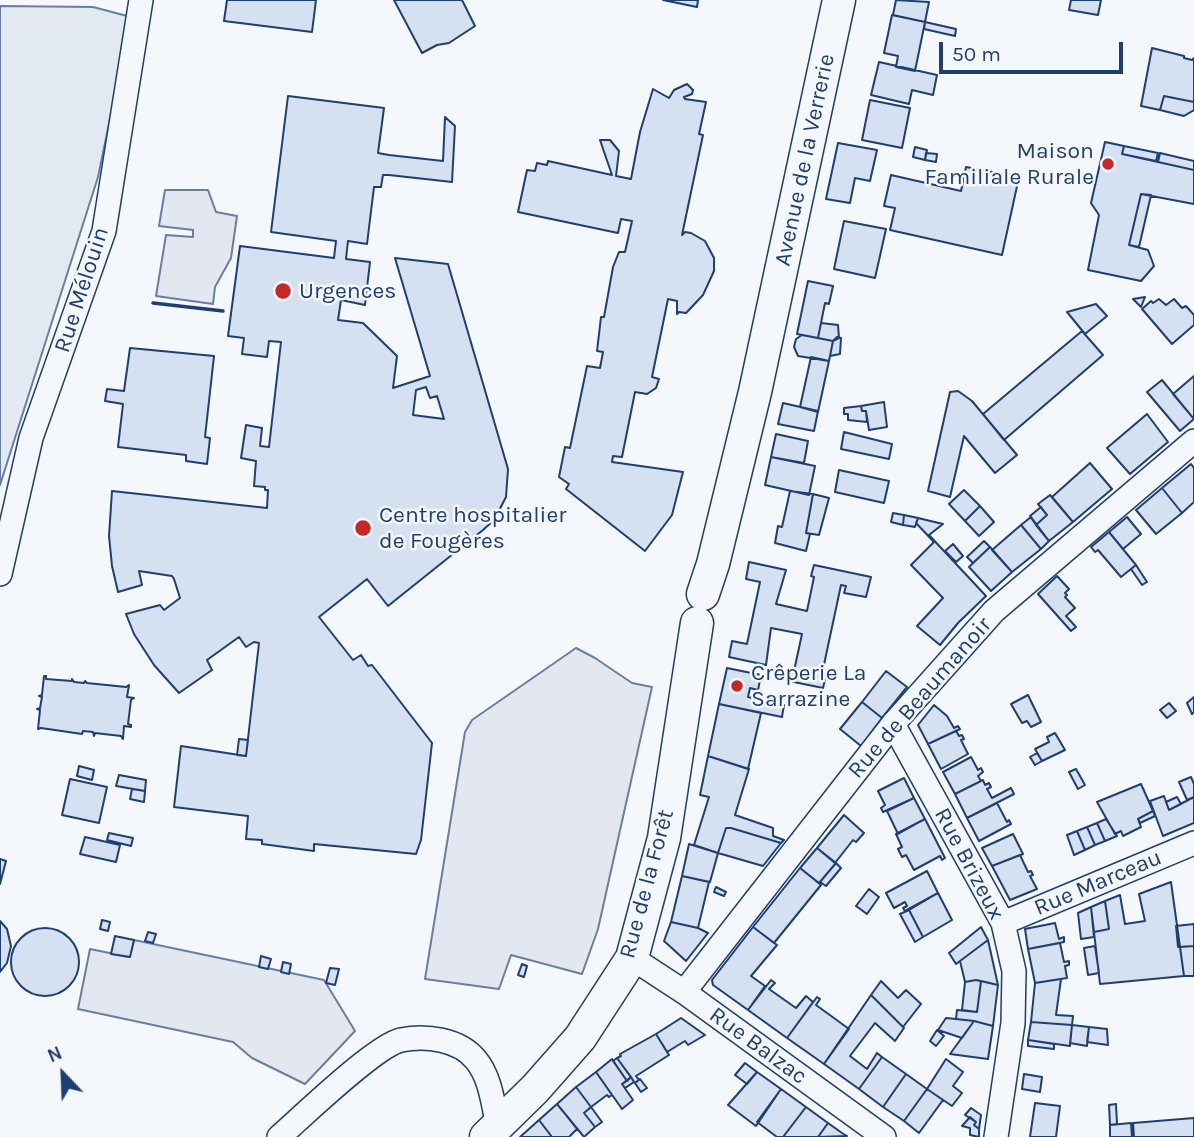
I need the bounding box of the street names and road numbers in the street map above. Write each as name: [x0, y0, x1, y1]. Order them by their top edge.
street label: Avenue de la Verrerie: [769, 51, 841, 269]
street label: Rue Mélouin: [49, 224, 115, 356]
street label: Rue de Beaumanoir: [842, 612, 998, 784]
street label: Rue Brizeux: [928, 803, 1010, 925]
street label: Rue de la Forêt: [614, 806, 680, 962]
street label: Rue Marceau: [1030, 844, 1166, 922]
street label: Rue Balzac: [704, 1001, 812, 1091]

